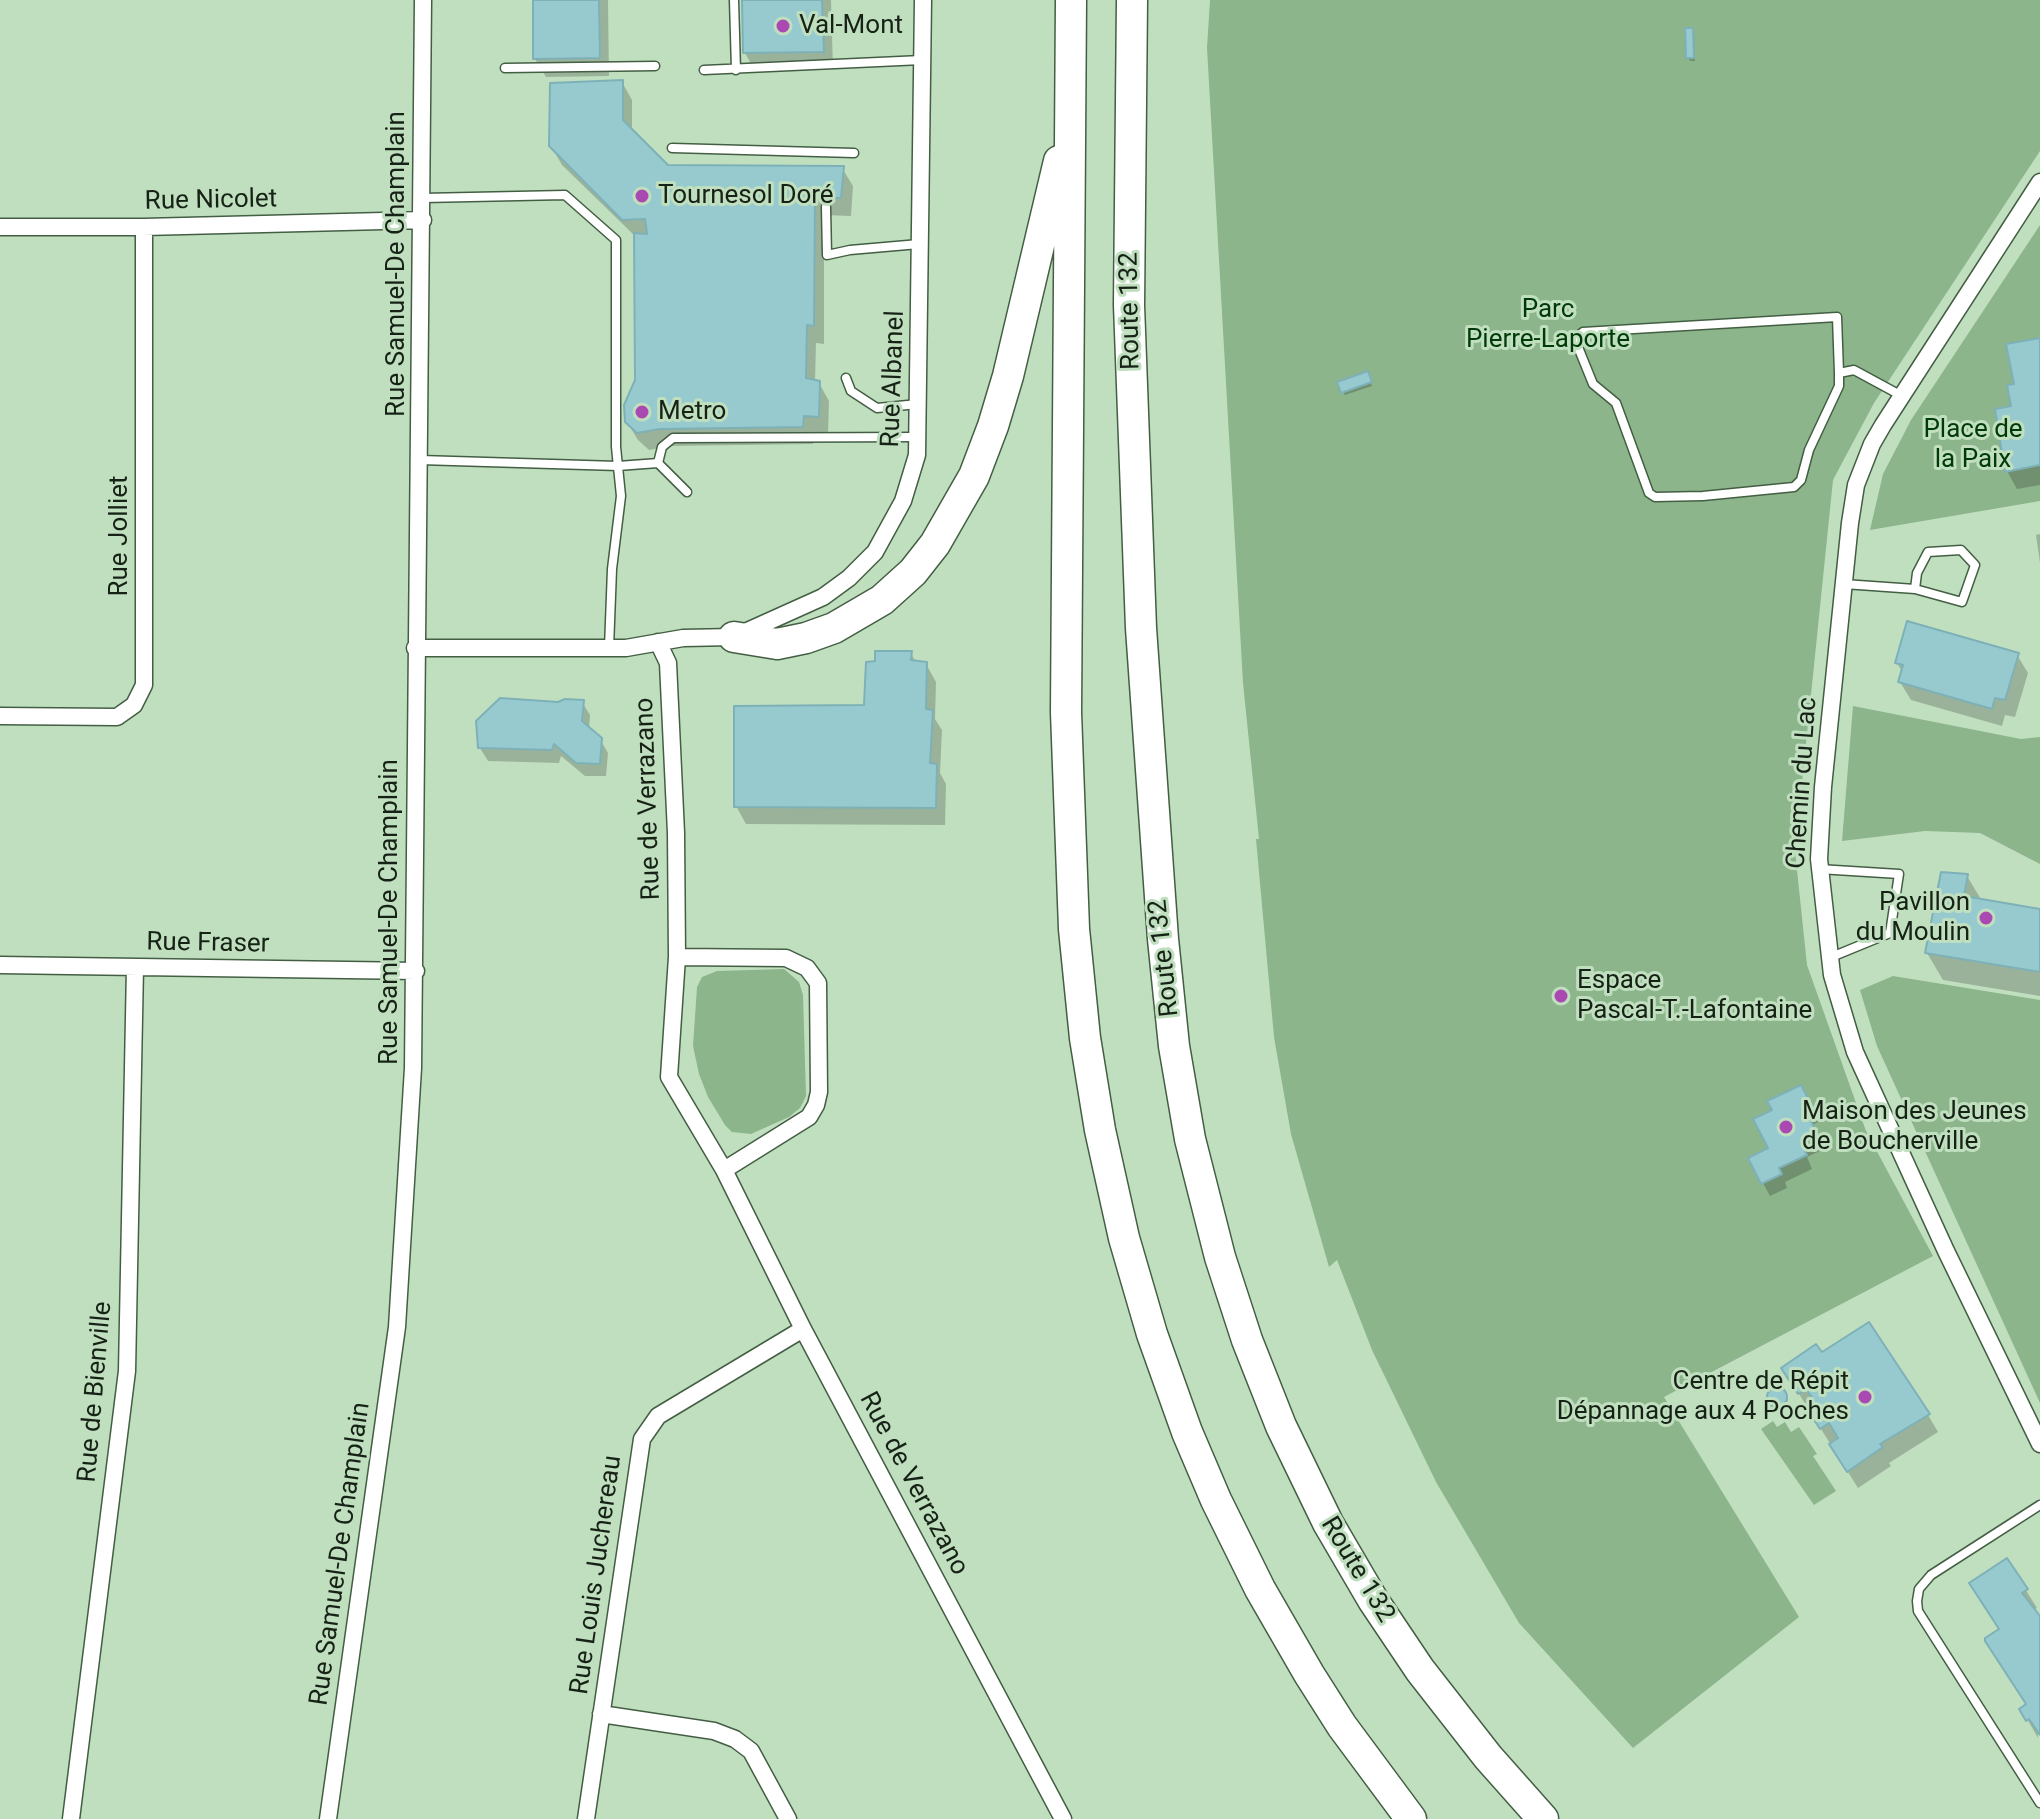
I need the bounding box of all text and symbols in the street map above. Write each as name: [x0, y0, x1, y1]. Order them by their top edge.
place label: Val-Mont: [799, 10, 903, 42]
marker: Val-Mont: [774, 17, 792, 35]
street label: Rue Samuel-De Champlain: [381, 111, 413, 417]
place label: Tournesol Doré: [658, 180, 834, 212]
street label: Rue Nicolet: [144, 184, 278, 218]
marker: Tournesol Doré: [633, 187, 651, 205]
street label: Route 132: [1114, 252, 1148, 370]
park label: Parc Pierre-Laporte: [1466, 294, 1630, 356]
street label: Rue Albanel: [876, 310, 912, 448]
place label: Metro: [658, 396, 726, 428]
marker: Metro: [633, 403, 651, 421]
park label: Place de la Paix: [1923, 414, 2023, 476]
street label: Rue Jolliet: [104, 475, 136, 597]
street label: Chemin du Lac: [1781, 696, 1825, 870]
street label: Rue de Verrazano: [630, 697, 668, 901]
street label: Rue Samuel-De Champlain: [374, 759, 406, 1065]
place label: Pavillon du Moulin: [1856, 887, 1970, 948]
street label: Route 132: [1143, 898, 1187, 1018]
marker: Pavillon du Moulin: [1977, 909, 1995, 927]
street label: Rue Fraser: [146, 927, 270, 961]
place label: Espace Pascal-T.-Lafontaine: [1577, 965, 1812, 1026]
marker: Espace Pascal-T.-Lafontaine: [1552, 987, 1570, 1005]
place label: Maison des Jeunes de Boucherville: [1802, 1096, 2027, 1158]
marker: Maison des Jeunes de Boucherville: [1777, 1118, 1795, 1136]
street label: Rue de Bienville: [73, 1300, 119, 1484]
place label: Centre de Répit Dépannage aux 4 Poches: [1557, 1366, 1849, 1428]
street label: Rue de Verrazano: [852, 1387, 974, 1581]
marker: Centre de Répit Dépannage aux 4 Poches: [1856, 1388, 1874, 1406]
street label: Rue Samuel-De Champlain: [304, 1400, 378, 1708]
street label: Rue Louis Juchereau: [565, 1453, 629, 1697]
street label: Route 132: [1313, 1511, 1401, 1629]

